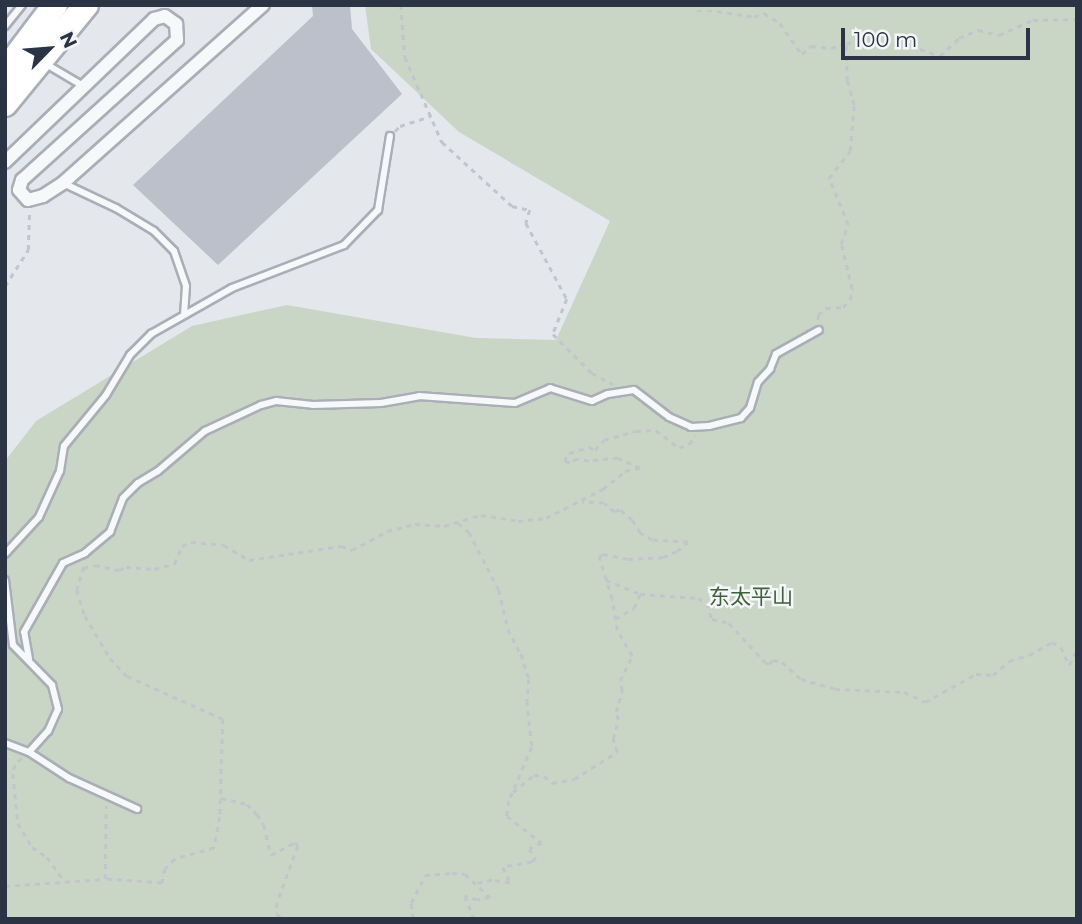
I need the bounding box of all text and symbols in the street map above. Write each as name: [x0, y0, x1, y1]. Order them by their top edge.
north arrow: [14, 14, 84, 84]
scale bar: [844, 14, 1033, 58]
text: 100 m: [854, 27, 917, 52]
text: N: [55, 28, 82, 52]
park label: 东太平山: [709, 584, 793, 610]

